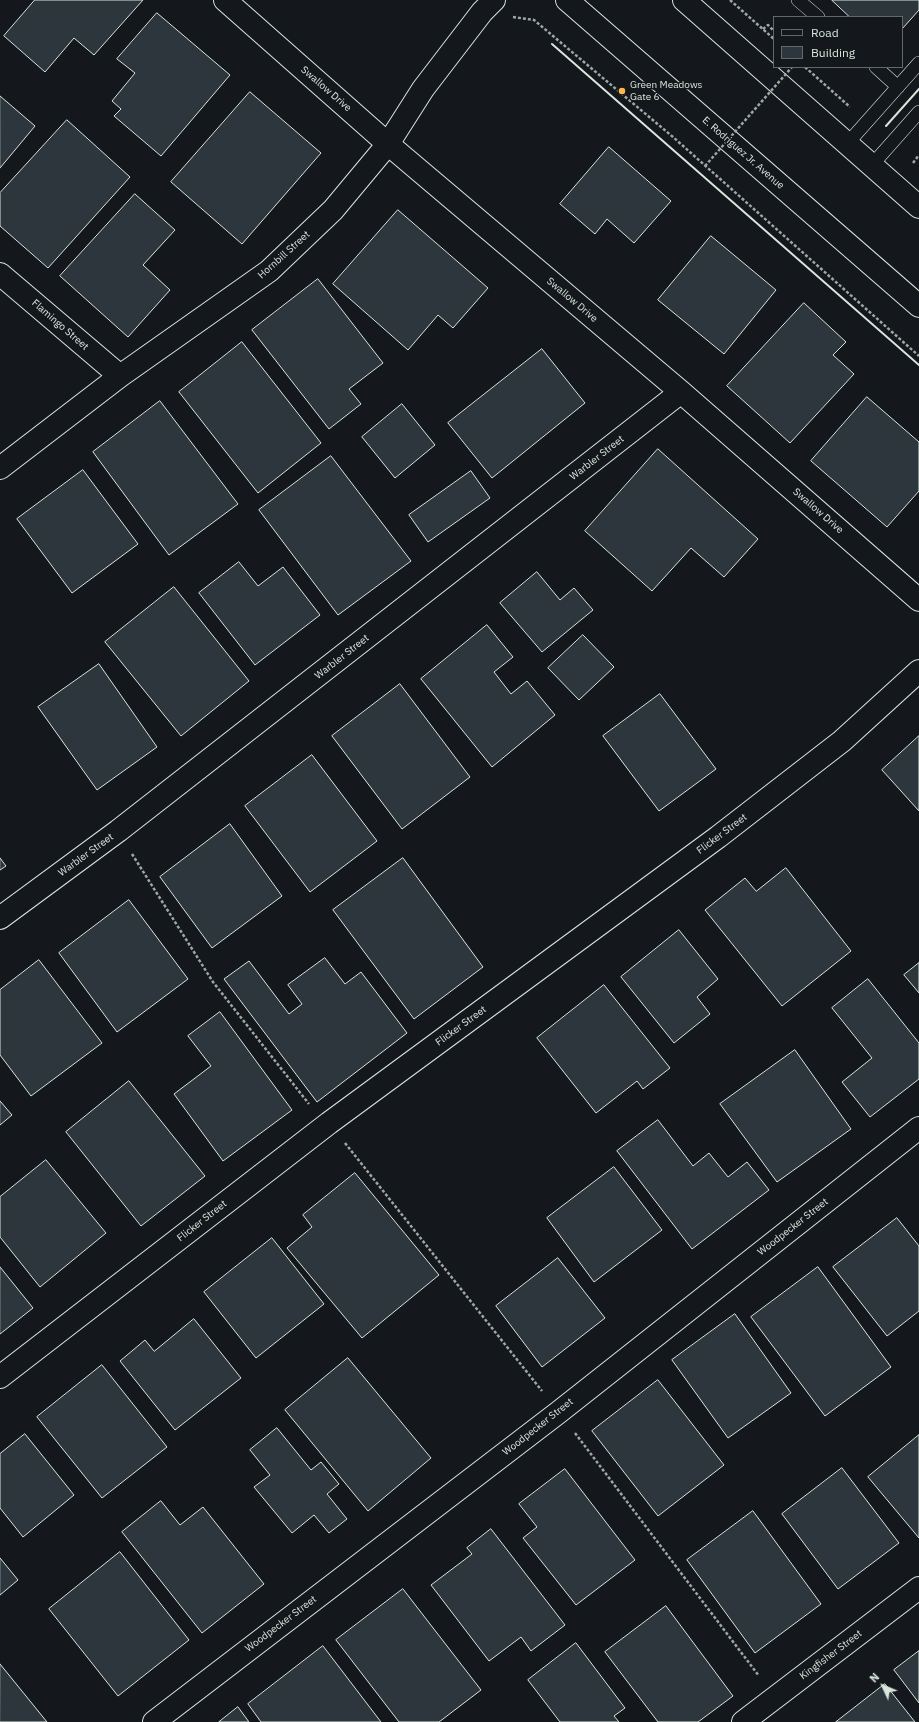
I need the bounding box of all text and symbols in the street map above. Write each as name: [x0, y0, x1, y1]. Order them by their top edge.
legend: [773, 16, 903, 68]
text: Road: [811, 25, 839, 40]
text: Building: [811, 45, 855, 60]
street label: Swallow Drive: [298, 64, 354, 114]
place label: Green Meadows Gate 6: [630, 79, 702, 102]
marker: Green Meadows Gate 6: [617, 86, 627, 96]
street label: E. Rodriguez Jr. Avenue: [700, 114, 786, 192]
street label: Hornbill Street: [256, 229, 312, 281]
street label: Swallow Drive: [544, 275, 600, 325]
street label: Flamingo Street: [29, 297, 91, 353]
street label: Warbler Street: [568, 433, 626, 483]
street label: Swallow Drive: [790, 486, 846, 536]
street label: Warbler Street: [313, 632, 371, 682]
street label: Flicker Street: [694, 811, 750, 857]
street label: Warbler Street: [56, 831, 116, 879]
street label: Flicker Street: [433, 1004, 489, 1048]
street label: Woodpecker Street: [755, 1196, 831, 1258]
street label: Flicker Street: [175, 1198, 229, 1244]
street label: Woodpecker Street: [500, 1396, 576, 1458]
street label: Woodpecker Street: [243, 1593, 319, 1655]
street label: Kingfisher Street: [797, 1628, 865, 1682]
north arrow: [863, 1666, 903, 1706]
text: N: [867, 1670, 882, 1685]

